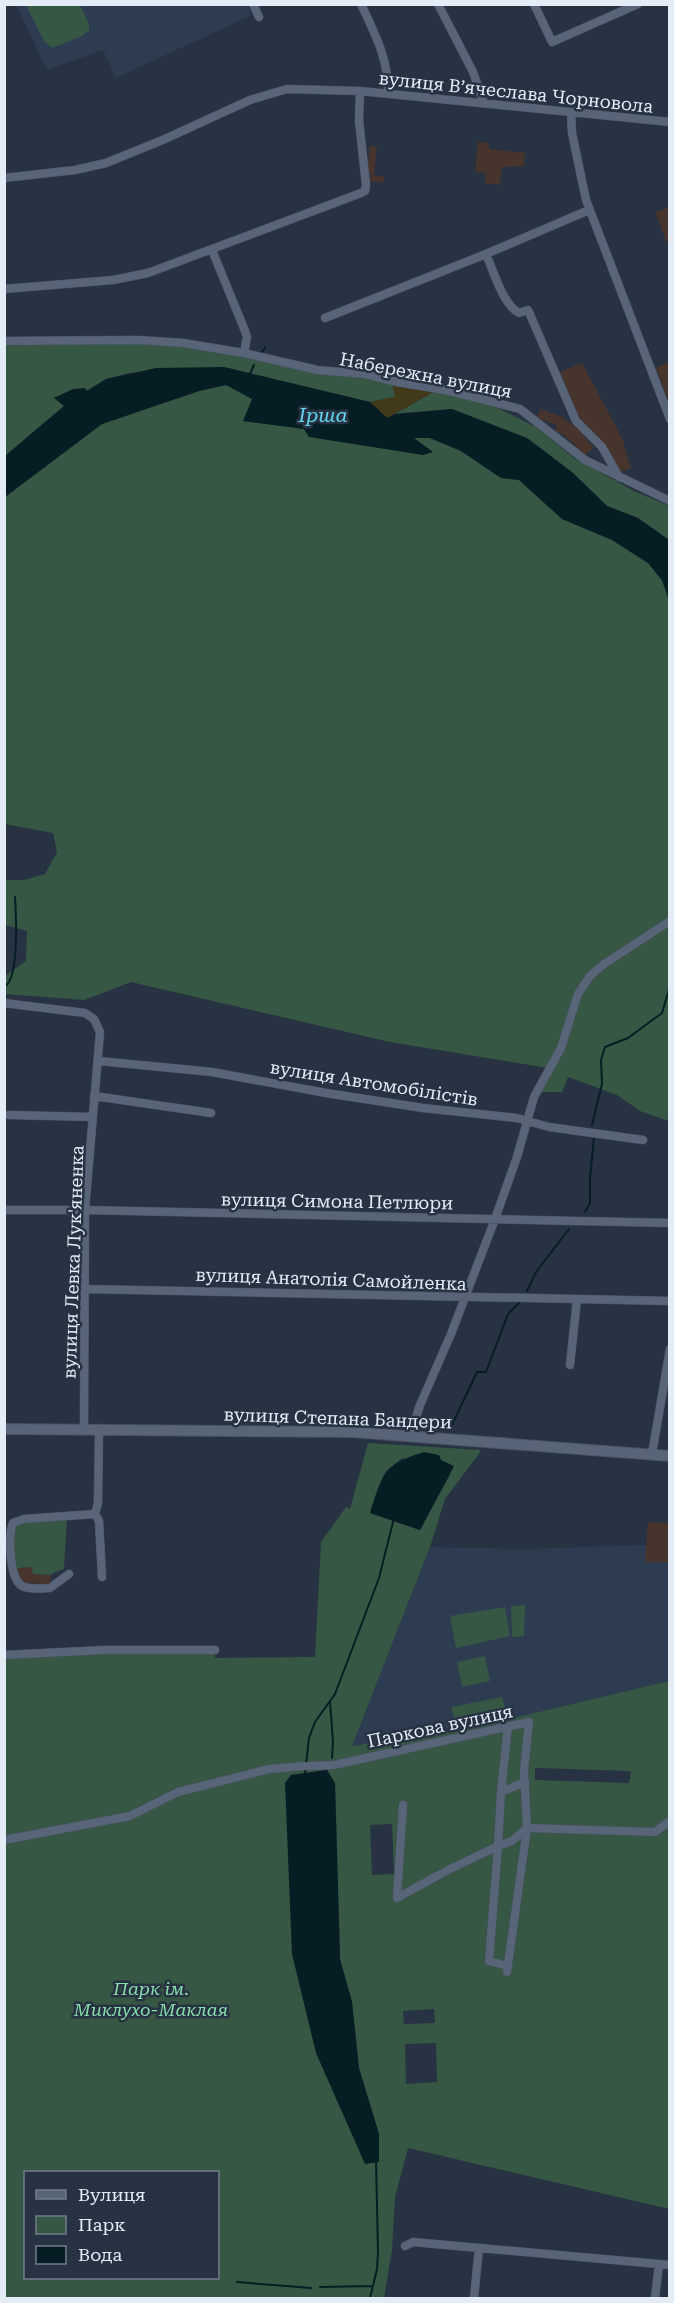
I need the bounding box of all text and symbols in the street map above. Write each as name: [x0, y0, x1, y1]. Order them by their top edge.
street label: вулиця Вʼячеслава Чорновола: [378, 67, 654, 117]
street label: Набережна вулиця: [338, 348, 514, 402]
water label: Ірша: [297, 403, 348, 427]
street label: вулиця Автомобілістів: [269, 1056, 479, 1110]
street label: вулиця Левка Лук'яненка: [58, 1145, 88, 1379]
street label: вулиця Симона Петлюри: [221, 1188, 453, 1214]
street label: вулиця Анатолія Самойленка: [195, 1264, 467, 1294]
street label: вулиця Степана Бандери: [223, 1404, 453, 1432]
street label: Паркова вулиця: [365, 1700, 515, 1752]
park label: Парк ім. Миклухо-Маклая: [73, 1978, 228, 2020]
legend: [24, 2171, 219, 2279]
text: Вулиця: [78, 2184, 145, 2205]
text: Парк: [78, 2214, 126, 2235]
text: Вода: [78, 2244, 122, 2265]

